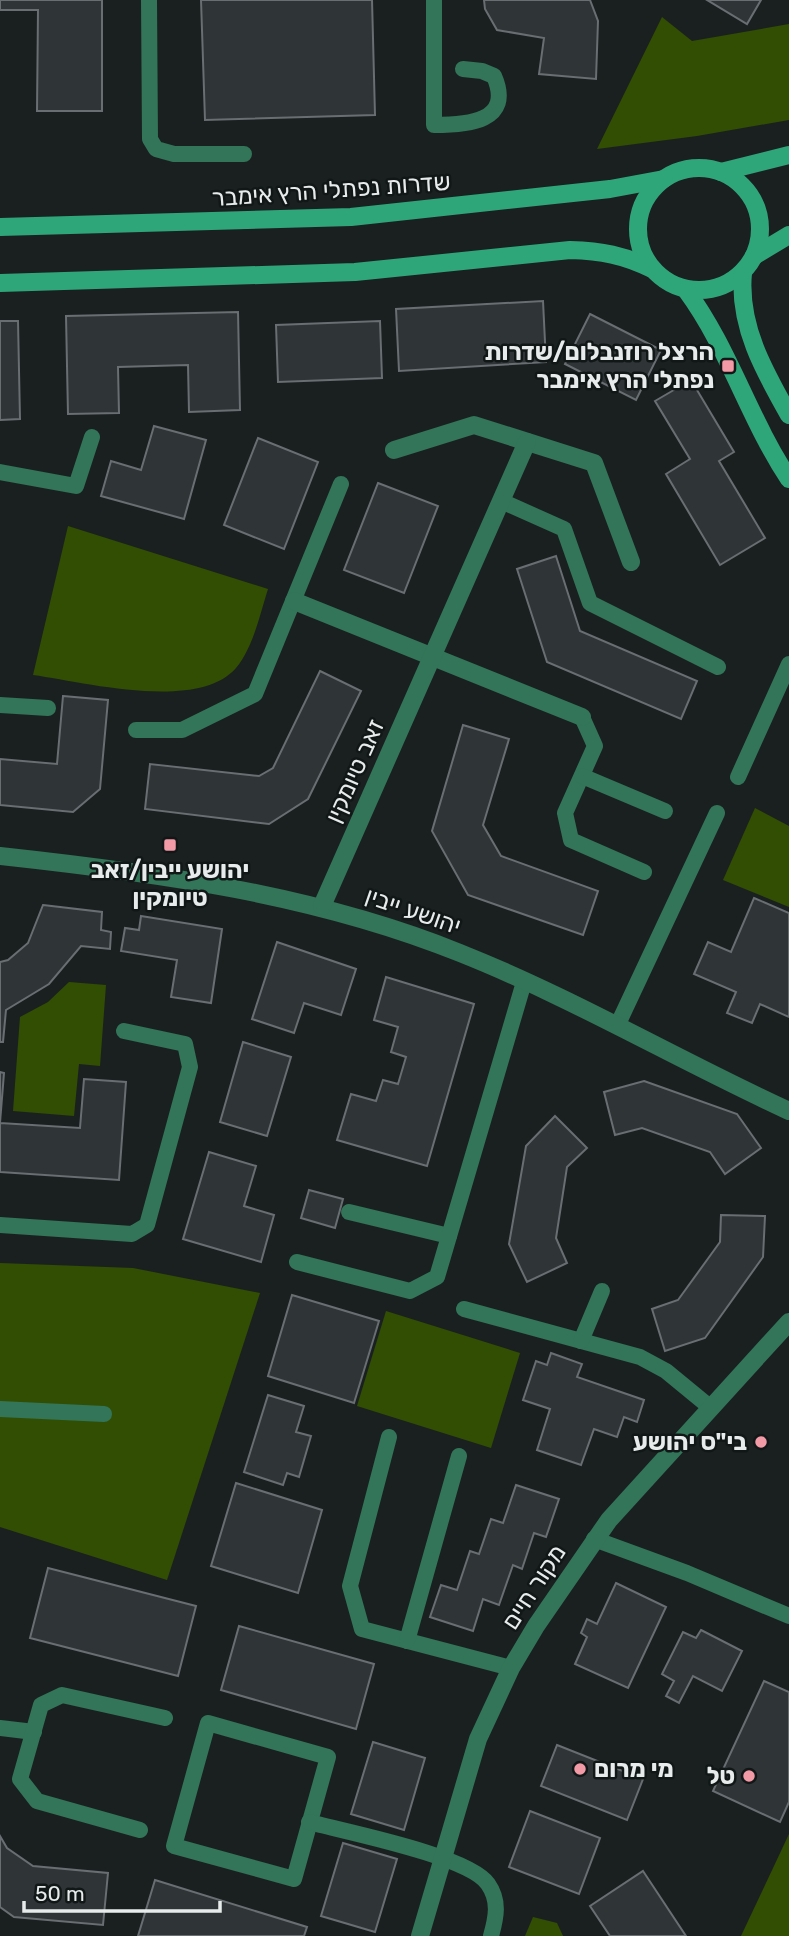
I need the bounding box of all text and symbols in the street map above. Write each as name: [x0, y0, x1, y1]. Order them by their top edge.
street label: שדרות נפתלי הרץ אימבר: [211, 168, 451, 212]
place label: הרצל רוזנבלום/שדרות נפתלי הרץ אימבר: [485, 338, 714, 394]
marker: הרצל רוזנבלום/שדרות נפתלי הרץ אימבר: [720, 358, 736, 374]
street label: זאב טיומקין: [320, 715, 390, 827]
marker: יהושע ייבין/זאב טיומקין: [162, 837, 178, 853]
place label: יהושע ייבין/זאב טיומקין: [91, 856, 249, 912]
street label: יהושע ייבין: [362, 882, 464, 940]
place label: בי"ס יהושע: [633, 1428, 747, 1456]
marker: בי"ס יהושע: [753, 1434, 769, 1450]
street label: מקור חיים: [496, 1540, 572, 1634]
place label: מי מרום: [594, 1755, 674, 1783]
marker: מי מרום: [572, 1761, 588, 1777]
place label: טל: [707, 1762, 735, 1790]
marker: טל: [741, 1768, 757, 1784]
scale bar: [24, 1870, 220, 1914]
text: 50 m: [35, 1881, 85, 1906]

